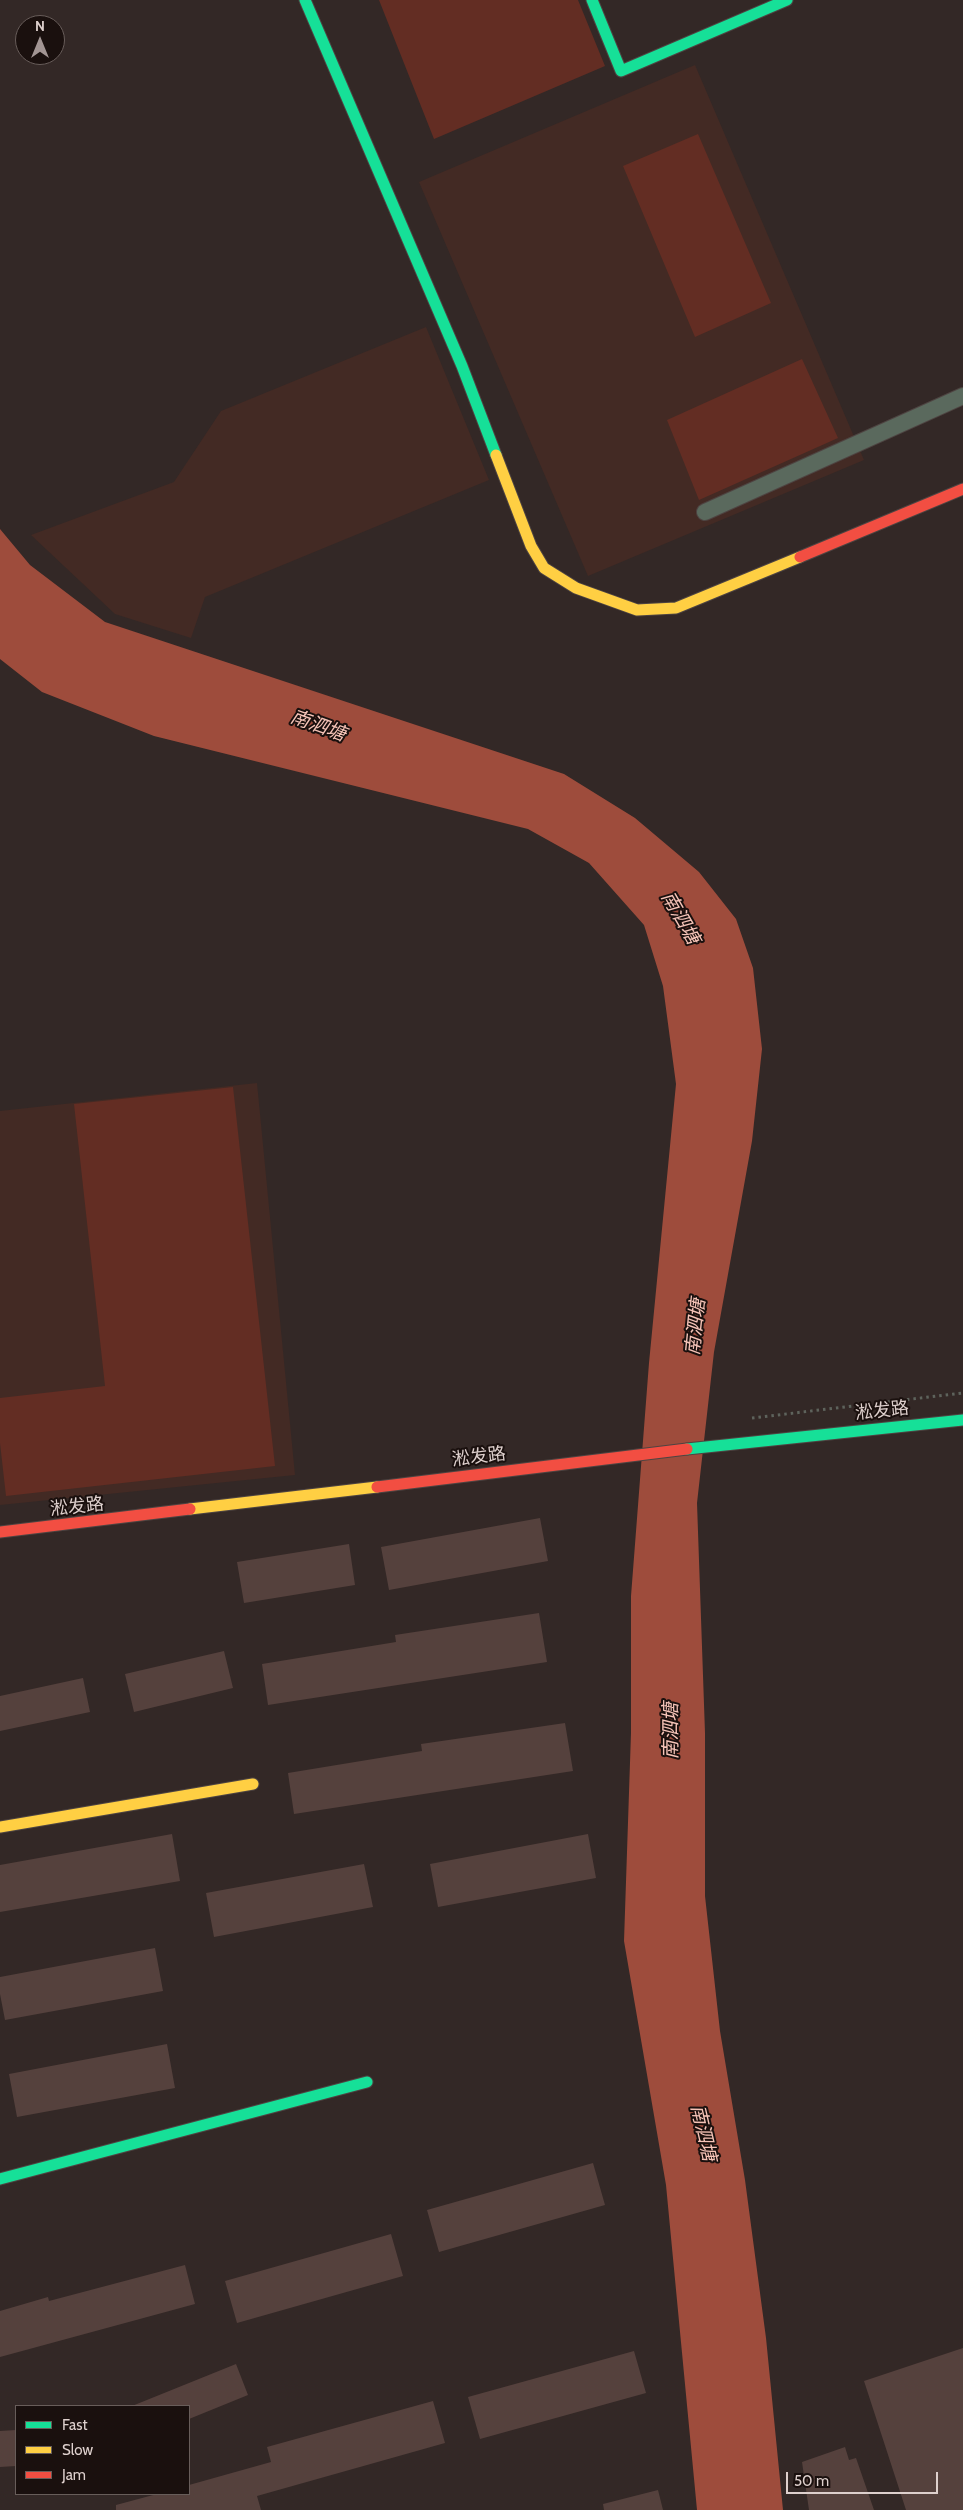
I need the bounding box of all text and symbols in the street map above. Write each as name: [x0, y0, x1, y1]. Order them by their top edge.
north arrow: [15, 15, 65, 65]
text: N: [35, 17, 45, 35]
water label: 南泗塘: [287, 706, 349, 746]
water label: 南泗塘: [656, 888, 704, 948]
water label: 南泗塘: [682, 1297, 710, 1357]
street label: 淞发路: [854, 1397, 910, 1425]
street label: 淞发路: [451, 1443, 507, 1471]
street label: 淞发路: [49, 1493, 105, 1521]
water label: 南泗塘: [660, 1703, 682, 1759]
water label: 南泗塘: [685, 2103, 721, 2163]
legend: [15, 2405, 190, 2495]
text: Fast: [62, 2416, 87, 2434]
text: Slow: [62, 2441, 93, 2459]
scale bar: [788, 2462, 940, 2494]
text: Jam: [62, 2466, 86, 2484]
text: 50 m: [794, 2472, 829, 2490]

